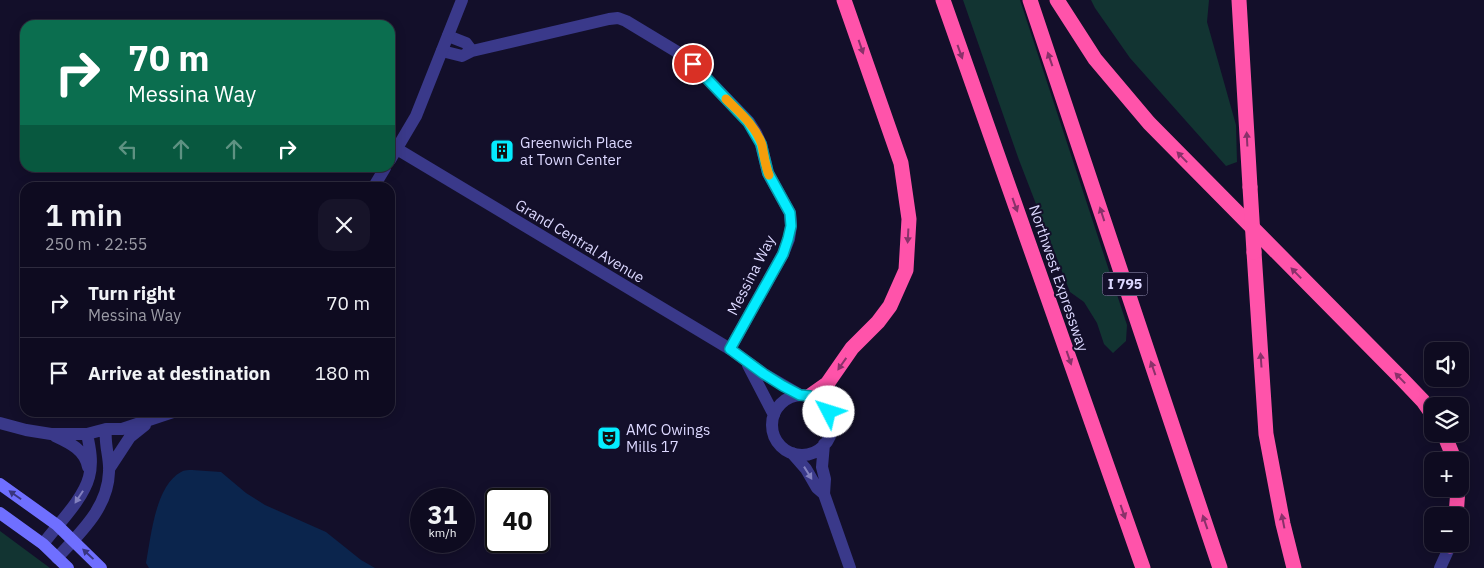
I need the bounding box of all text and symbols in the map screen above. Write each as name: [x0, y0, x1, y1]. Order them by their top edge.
text: 70 m: [128, 35, 210, 81]
icon: right: [45, 40, 110, 105]
one-way arrow: [857, 40, 865, 55]
pin: [672, 43, 714, 85]
one-way arrow: [957, 45, 965, 60]
icon: arrive: [679, 50, 707, 78]
one-way arrow: [1046, 52, 1053, 67]
text: Messina Way: [128, 79, 256, 108]
one-way arrow: [1243, 130, 1251, 146]
place label: Greenwich Place at Town Center: [520, 133, 633, 169]
icon: left: [114, 135, 142, 163]
icon: ahead: [167, 135, 195, 163]
icon: ahead: [220, 135, 248, 163]
icon: right: [273, 135, 301, 163]
building icon: Greenwich Place at Town Center: [489, 138, 515, 164]
one-way arrow: [1176, 151, 1188, 163]
text: 1 min: [45, 195, 123, 234]
street label: Grand Central Avenue: [512, 195, 648, 287]
one-way arrow: [1012, 198, 1019, 213]
button: close: [318, 199, 370, 251]
street label: Northwest Expressway: [1025, 202, 1093, 354]
one-way arrow: [1097, 206, 1105, 221]
one-way arrow: [903, 228, 911, 244]
street label: Messina Way: [723, 231, 780, 318]
text: 250 m · 22:55: [45, 234, 147, 254]
one-way arrow: [1290, 267, 1302, 279]
road number: I 795: [1102, 272, 1148, 296]
text: Turn right: [88, 281, 175, 305]
icon: right: [45, 289, 73, 317]
text: 70 m: [326, 291, 370, 315]
text: Messina Way: [88, 305, 181, 325]
map controls: [1424, 342, 1469, 552]
button: sound: [1424, 342, 1469, 387]
one-way arrow: [1066, 351, 1073, 366]
one-way arrow: [1257, 351, 1265, 367]
one-way arrow: [837, 357, 847, 371]
icon: arrive: [45, 359, 73, 387]
one-way arrow: [1148, 360, 1156, 375]
text: Arrive at destination: [88, 361, 271, 385]
text: 180 m: [315, 361, 370, 385]
one-way arrow: [1395, 372, 1407, 384]
position arrow: [802, 385, 854, 437]
button: layers: [1424, 397, 1469, 442]
place label: AMC Owings Mills 17: [626, 420, 710, 456]
theatre icon: AMC Owings Mills 17: [596, 425, 622, 451]
button: +: [1424, 452, 1469, 497]
one-way arrow: [803, 467, 813, 480]
speed limit sign: 40: [485, 488, 550, 553]
one-way arrow: [8, 490, 21, 500]
one-way arrow: [74, 490, 83, 504]
text: 31: [427, 498, 458, 531]
one-way arrow: [1120, 504, 1127, 519]
button: −: [1424, 507, 1469, 552]
one-way arrow: [1278, 512, 1286, 528]
one-way arrow: [1200, 514, 1208, 529]
text: km/h: [428, 525, 457, 540]
one-way arrow: [82, 548, 94, 560]

